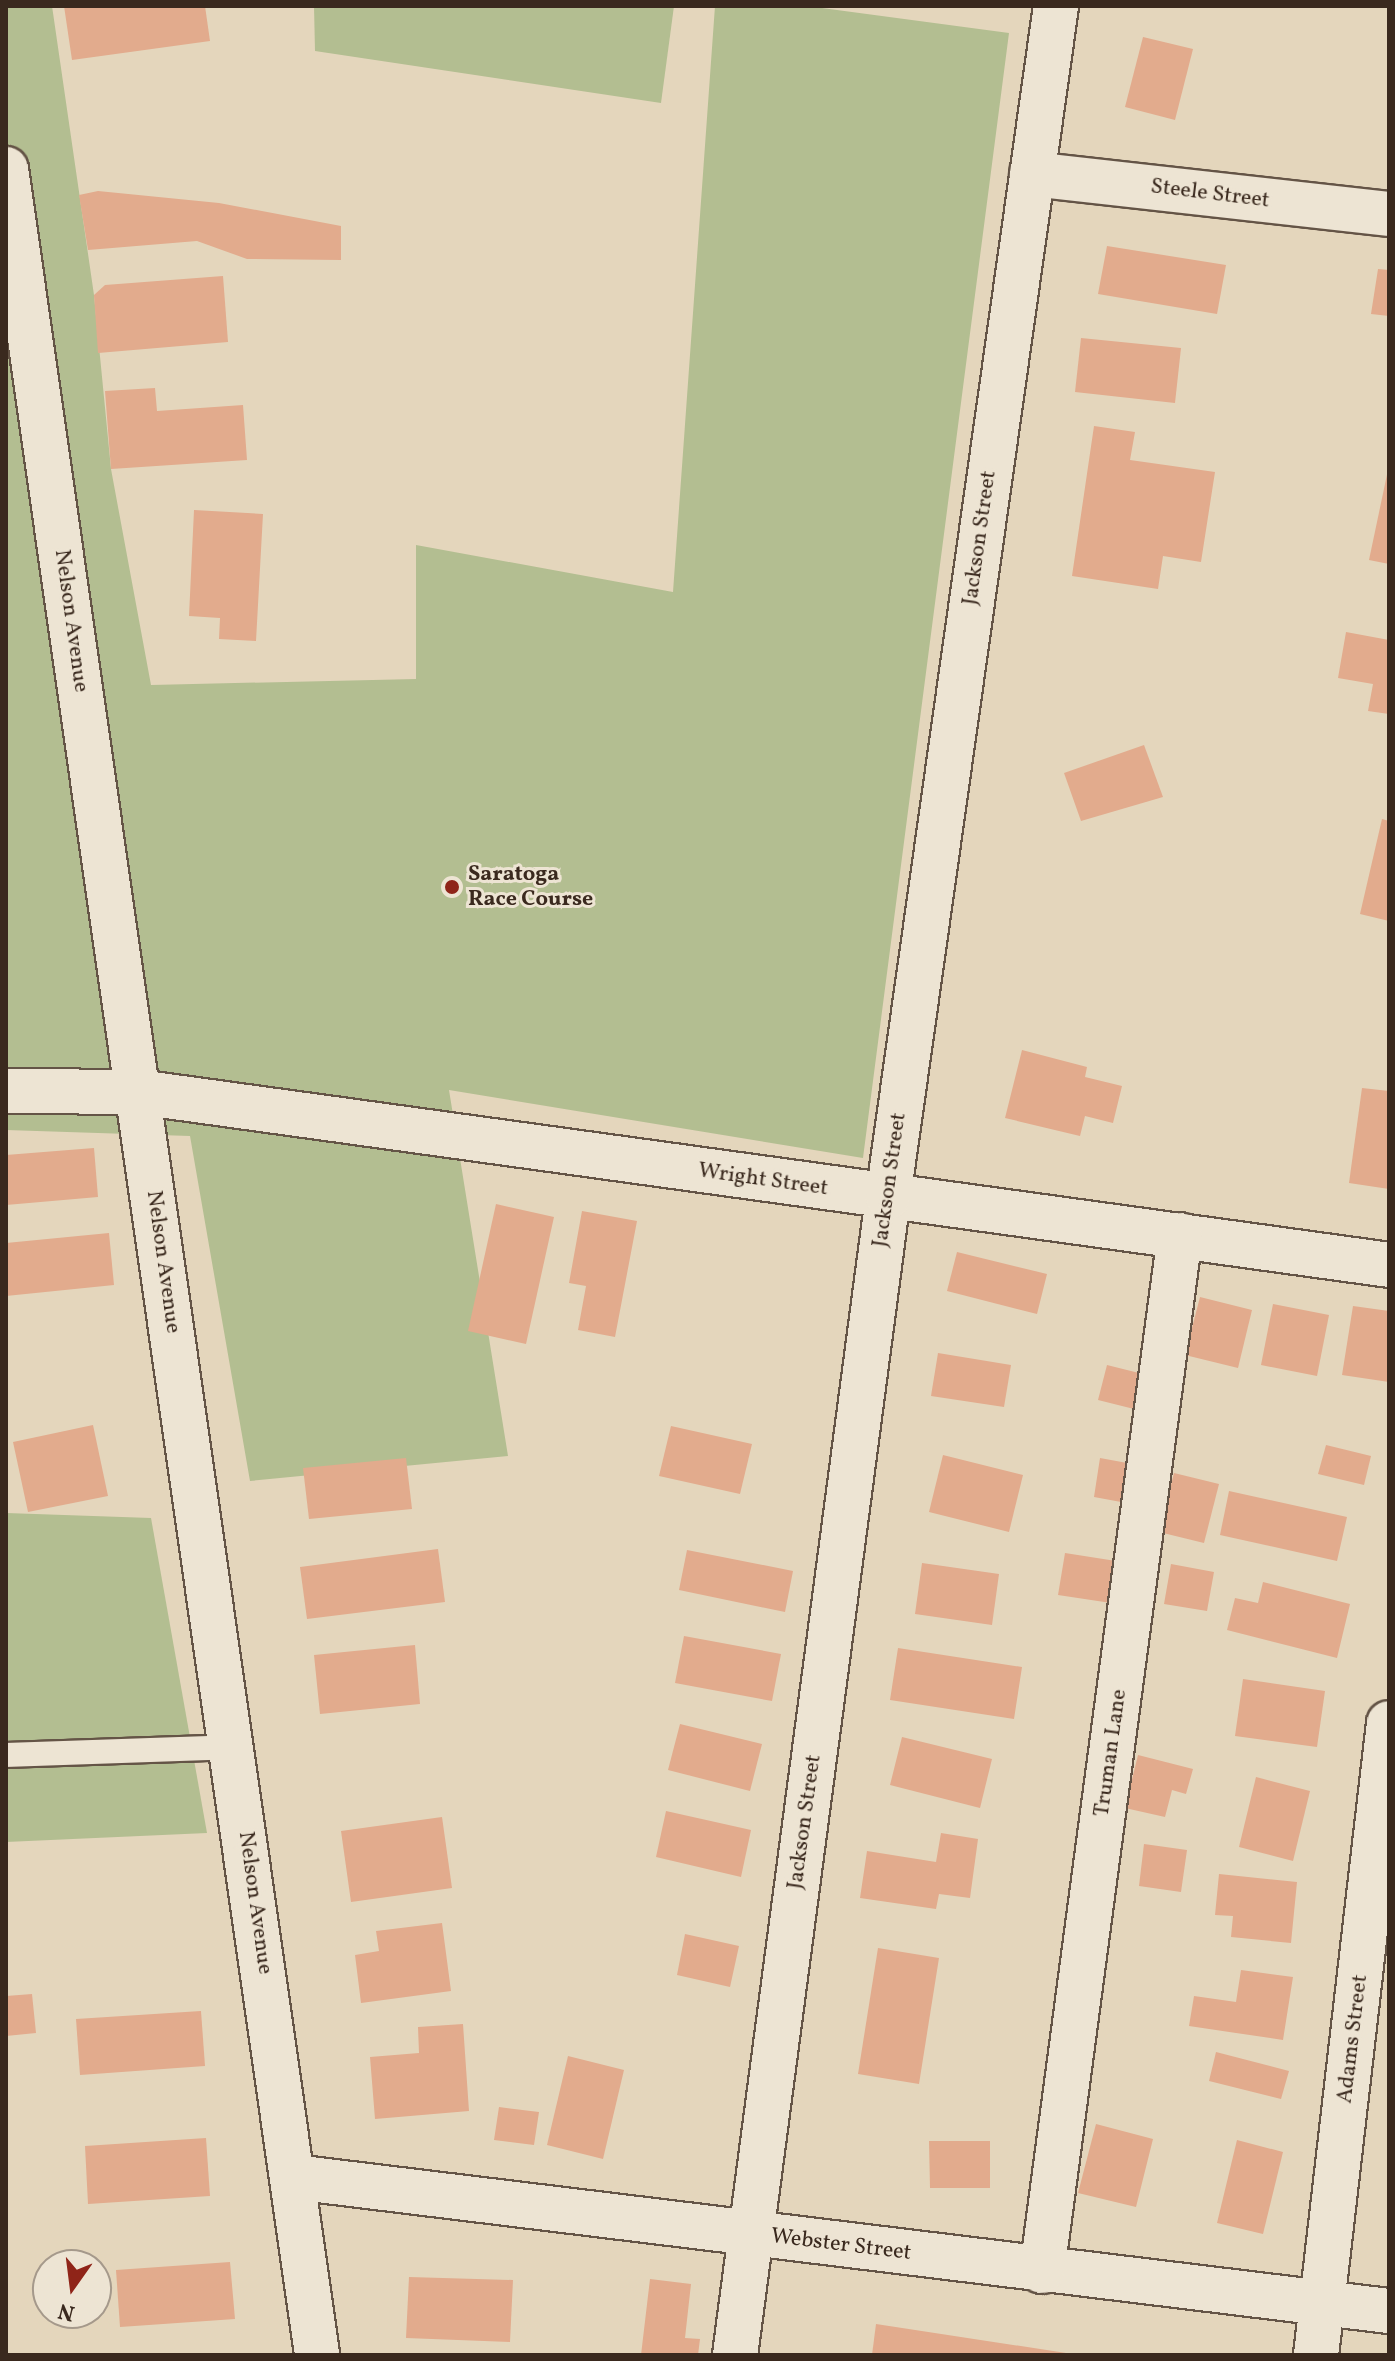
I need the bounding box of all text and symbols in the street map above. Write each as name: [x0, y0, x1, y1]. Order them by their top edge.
street label: Steele Street: [1149, 174, 1271, 214]
street label: Jackson Street: [957, 469, 1003, 607]
street label: Nelson Avenue: [48, 548, 94, 694]
place label: Saratoga Race Course: [468, 861, 593, 912]
marker: Saratoga Race Course: [443, 878, 461, 896]
street label: Jackson Street: [867, 1111, 913, 1249]
street label: Wright Street: [696, 1158, 830, 1202]
street label: Nelson Avenue: [140, 1189, 186, 1335]
street label: Truman Lane: [1089, 1688, 1133, 1818]
street label: Jackson Street: [782, 1753, 828, 1891]
street label: Nelson Avenue: [232, 1830, 278, 1976]
street label: Adams Street: [1332, 1973, 1374, 2105]
street label: Webster Street: [769, 2223, 913, 2267]
north arrow: [32, 2249, 112, 2329]
text: N: [55, 2294, 78, 2328]

